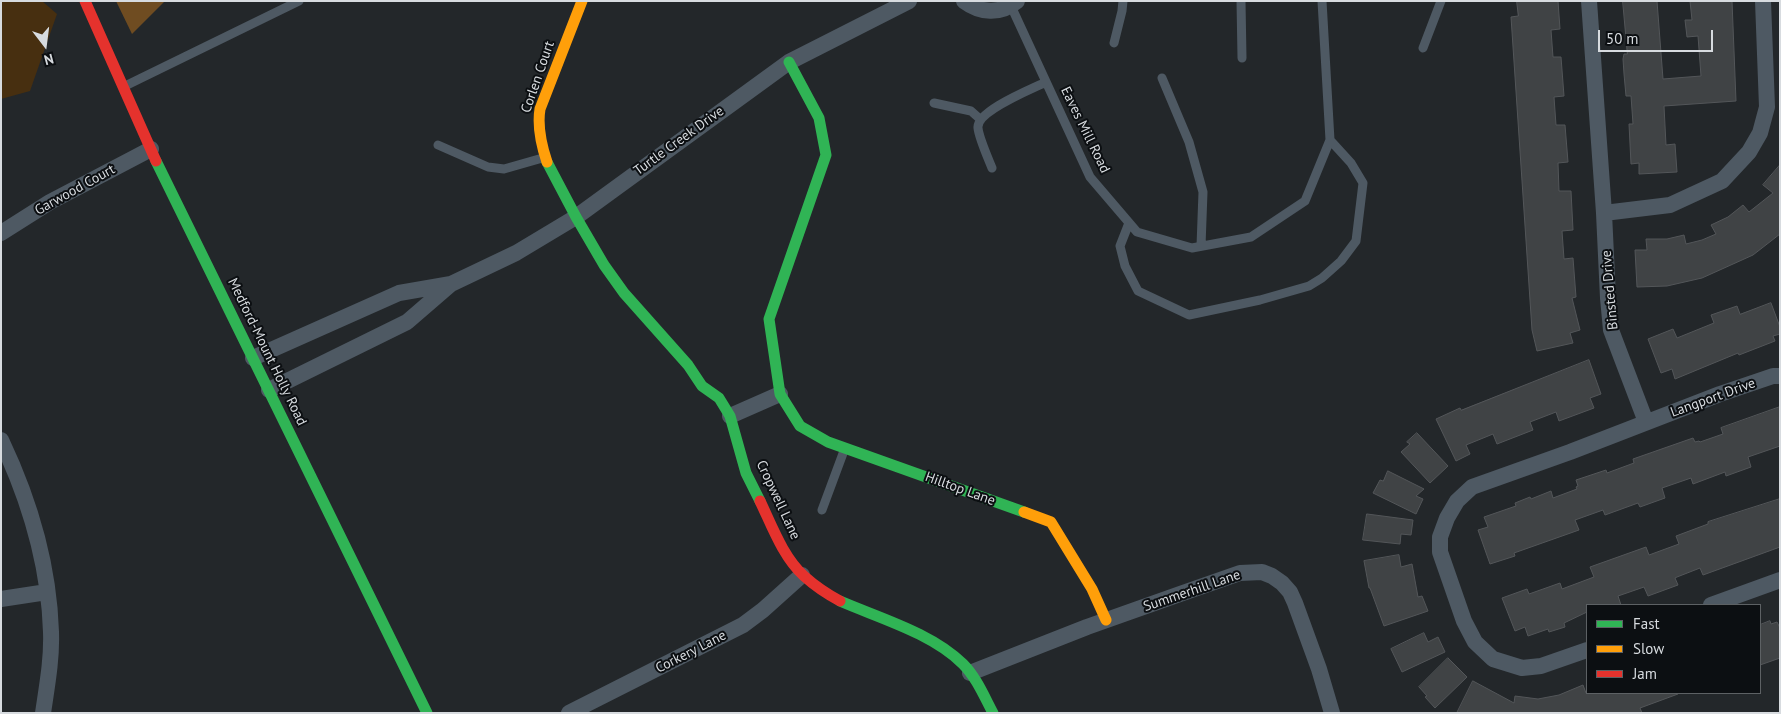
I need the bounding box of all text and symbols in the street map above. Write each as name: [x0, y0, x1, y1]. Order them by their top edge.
north arrow: [20, 20, 70, 70]
scale bar: [1601, 20, 1716, 52]
text: 50 m: [1606, 29, 1639, 48]
street label: Corlen Court: [518, 39, 558, 115]
text: N: [42, 50, 56, 69]
street label: Eaves Mill Road: [1057, 84, 1113, 176]
street label: Turtle Creek Drive: [631, 103, 727, 179]
street label: Garwood Court: [32, 161, 118, 219]
street label: Binsted Drive: [1598, 250, 1622, 330]
street label: Medford-Mount Holly Road: [224, 275, 310, 429]
street label: Langport Drive: [1668, 375, 1758, 421]
street label: Cropwell Lane: [752, 458, 804, 542]
street label: Hilltop Lane: [923, 469, 997, 509]
street label: Summerhill Lane: [1141, 567, 1243, 615]
legend: [1586, 604, 1761, 694]
text: Fast: [1633, 614, 1660, 633]
street label: Corkery Lane: [653, 627, 729, 677]
text: Slow: [1633, 639, 1664, 658]
text: Jam: [1633, 664, 1657, 683]

